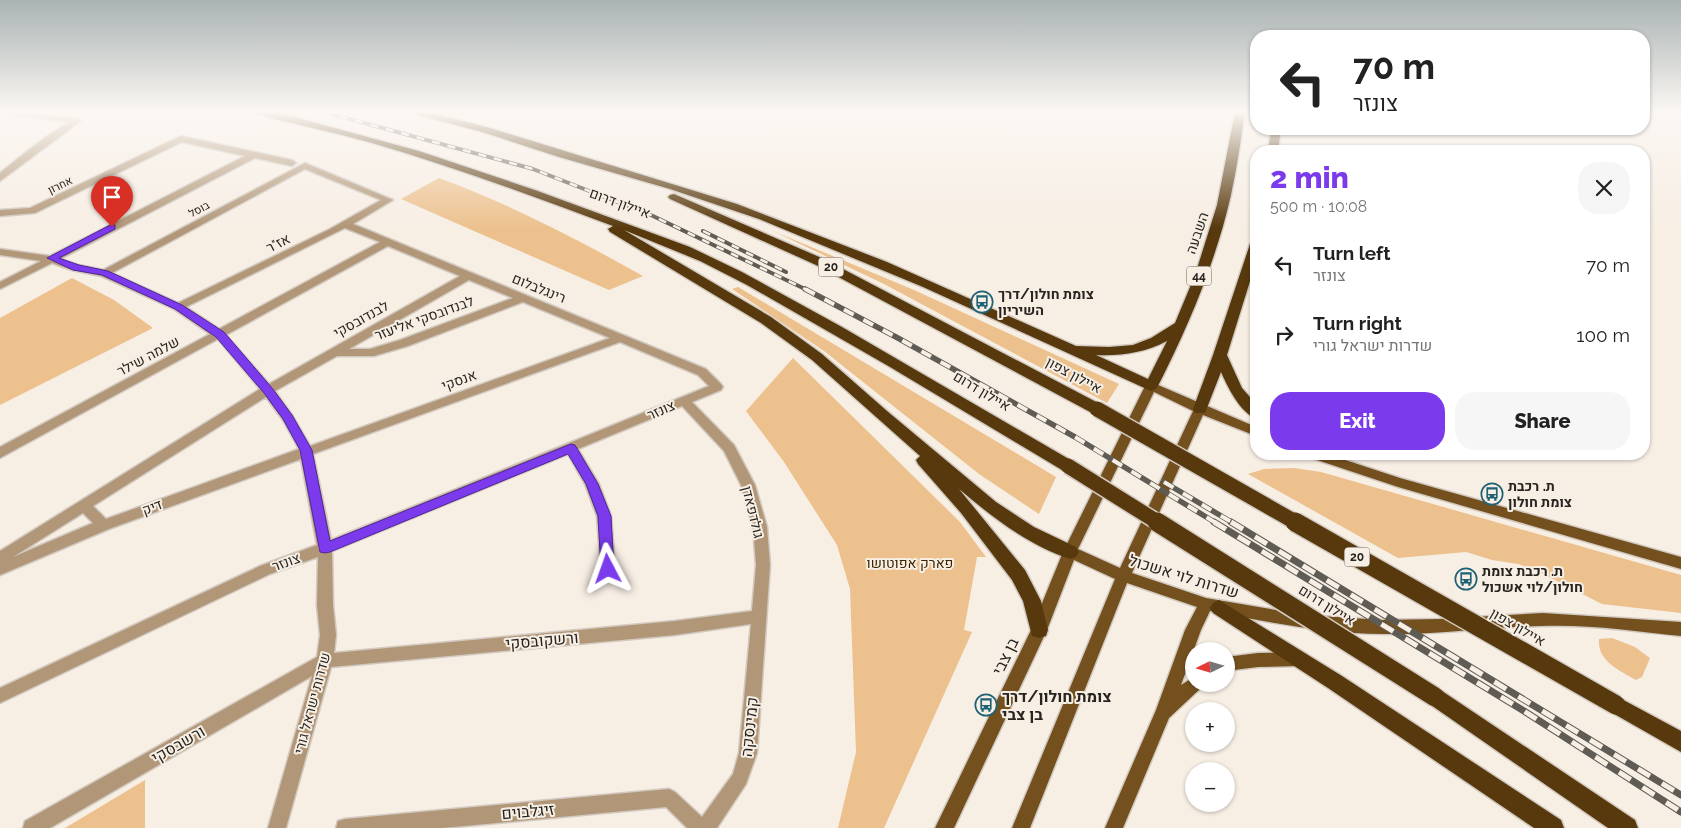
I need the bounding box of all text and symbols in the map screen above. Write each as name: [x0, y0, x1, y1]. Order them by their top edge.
text: 70 m: [1353, 46, 1435, 87]
icon: left: [1270, 50, 1335, 115]
text: צונזר: [1353, 90, 1398, 116]
text: 2 min: [1270, 160, 1349, 195]
button: close: [1578, 162, 1630, 214]
street label: אחרון: [46, 174, 75, 197]
pin: [91, 176, 133, 227]
icon: arrive: [98, 183, 126, 211]
street label: איילון דרום: [587, 185, 653, 221]
text: 500 m · 10:08: [1270, 197, 1367, 216]
street label: בוסל: [187, 199, 212, 220]
street label: השבעה: [1182, 210, 1212, 256]
street label: אז"ר: [263, 230, 293, 256]
text: Turn left: [1313, 242, 1390, 264]
icon: left: [1270, 251, 1298, 279]
text: 70 m: [1586, 254, 1630, 276]
road number: 20: [818, 258, 844, 276]
road number: 44: [1186, 266, 1212, 286]
text: צונזר: [1313, 266, 1346, 285]
street label: רינגלבלום: [510, 270, 568, 306]
place label: צומת חולון/דרך השיריון: [998, 286, 1094, 318]
bus stop icon: צומת חולון/דרך השיריון: [970, 290, 994, 314]
street label: לבנדובסקי אליעזר: [372, 293, 476, 343]
street label: לבנדובסקי: [331, 297, 391, 341]
text: Turn right: [1313, 312, 1402, 334]
icon: right: [1270, 321, 1298, 349]
text: 100 m: [1576, 324, 1630, 346]
street label: שלמה שילר: [114, 333, 182, 379]
text: שדרות ישראל גורי: [1313, 336, 1432, 355]
street label: איילון צפון: [1043, 354, 1105, 396]
street label: אנסקי: [439, 366, 479, 394]
street label: איילון דרום: [951, 368, 1013, 414]
button: Exit: [1270, 392, 1445, 450]
button: Share: [1455, 392, 1630, 450]
street label: צונזר: [645, 397, 678, 423]
place label: ת. רכבת צומת חולון: [1508, 478, 1572, 510]
bus stop icon: ת. רכבת צומת חולון: [1480, 482, 1504, 506]
street label: גולדפאדן: [739, 484, 767, 540]
street label: דיק: [140, 496, 164, 518]
position arrow: [581, 542, 633, 594]
road number: 20: [1344, 548, 1370, 566]
street label: צונזר: [270, 549, 303, 574]
street label: שדרות לוי אשכול: [1127, 551, 1241, 602]
park label: פארק אפוטושו: [867, 555, 953, 571]
place label: ת. רכבת צומת חולון/לוי אשכול: [1482, 563, 1583, 595]
bus stop icon: ת. רכבת צומת חולון/לוי אשכול: [1454, 567, 1478, 591]
street label: איילון דרום: [1296, 581, 1358, 629]
street label: איילון צפון: [1488, 605, 1548, 649]
street label: ורשקובסקי: [505, 628, 579, 653]
street label: בן צבי: [988, 634, 1023, 678]
north arrow: [1185, 642, 1235, 692]
map controls: [1185, 642, 1235, 812]
street label: שדרות ישראל גורי: [291, 651, 333, 755]
place label: צומת חולון/דרך בן צבי: [1002, 687, 1112, 724]
bus stop icon: צומת חולון/דרך בן צבי: [974, 693, 998, 717]
street label: קמינסקה: [737, 696, 762, 758]
button: +: [1185, 702, 1235, 752]
street label: ורשבסקי: [148, 722, 208, 767]
button: −: [1185, 762, 1235, 812]
street label: זיגלבוים: [501, 800, 556, 823]

